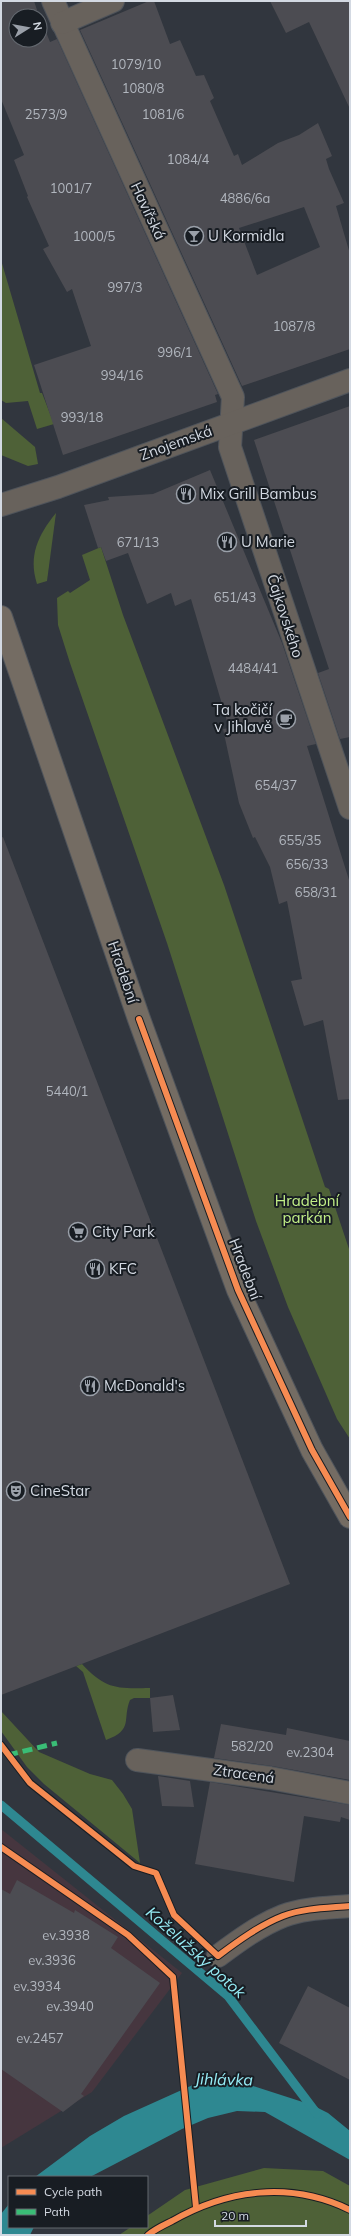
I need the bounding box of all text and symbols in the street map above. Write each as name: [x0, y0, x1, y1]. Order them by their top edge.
north arrow: [8, 8, 48, 48]
text: N: [30, 21, 45, 32]
house number: 1079/10: [111, 56, 161, 72]
house number: 1080/8: [122, 80, 165, 96]
house number: 2573/9: [25, 106, 68, 122]
house number: 1081/6: [142, 106, 185, 122]
house number: 1084/4: [167, 151, 210, 167]
street label: Havířská: [127, 179, 170, 243]
house number: 1001/7: [50, 180, 92, 196]
house number: 4886/6a: [220, 190, 270, 206]
bar icon: U Kormidla: [183, 225, 205, 247]
place label: U Kormidla: [208, 226, 285, 245]
house number: 1000/5: [73, 228, 116, 244]
house number: 997/3: [108, 279, 142, 295]
house number: 1087/8: [273, 318, 316, 334]
house number: 996/1: [158, 344, 192, 360]
house number: 994/16: [101, 367, 144, 383]
house number: 993/18: [61, 409, 104, 425]
street label: Znojemská: [137, 421, 214, 464]
restaurant icon: Mix Grill Bambus: [175, 483, 197, 505]
place label: Mix Grill Bambus: [200, 484, 317, 503]
restaurant icon: U Marie: [216, 531, 238, 553]
place label: U Marie: [241, 532, 295, 551]
house number: 671/13: [117, 534, 159, 550]
street label: Čajkovského: [263, 572, 308, 660]
house number: 651/43: [214, 589, 256, 605]
house number: 4484/41: [228, 660, 278, 676]
place label: Ta kočičí v Jihlavě: [213, 700, 273, 736]
cafe icon: Ta kočičí v Jihlavě: [275, 708, 297, 730]
house number: 654/37: [255, 777, 297, 793]
house number: 655/35: [279, 832, 322, 848]
house number: 656/33: [286, 856, 328, 872]
house number: 658/31: [295, 884, 337, 900]
street label: Hradební: [104, 938, 143, 1007]
house number: 5440/1: [46, 1083, 88, 1099]
park label: Hradební parkán: [275, 1191, 341, 1227]
supermarket icon: City Park: [67, 1221, 89, 1243]
place label: City Park: [92, 1222, 155, 1241]
street label: Hradební: [225, 1235, 266, 1304]
restaurant icon: KFC: [84, 1258, 106, 1280]
place label: KFC: [109, 1259, 137, 1278]
restaurant icon: McDonald's: [79, 1375, 101, 1397]
place label: McDonald's: [104, 1376, 185, 1395]
theatre icon: CineStar: [5, 1480, 27, 1502]
place label: CineStar: [30, 1481, 90, 1500]
house number: 582/20: [231, 1738, 274, 1754]
house number: ev.2304: [286, 1744, 334, 1760]
street label: Ztracená: [212, 1760, 276, 1787]
water label: Koželužský potok: [142, 1902, 251, 2003]
house number: ev.3938: [42, 1927, 90, 1943]
house number: ev.3936: [28, 1952, 76, 1968]
house number: ev.3934: [13, 1978, 61, 1994]
house number: ev.3940: [46, 1998, 94, 2014]
house number: ev.2457: [16, 2030, 64, 2046]
water label: Jihlávka: [193, 2068, 254, 2090]
legend: [8, 2176, 148, 2228]
text: Cycle path: [44, 2184, 102, 2199]
scale bar: [215, 2202, 306, 2228]
text: Path: [44, 2204, 70, 2219]
text: 20 m: [221, 2208, 249, 2223]

